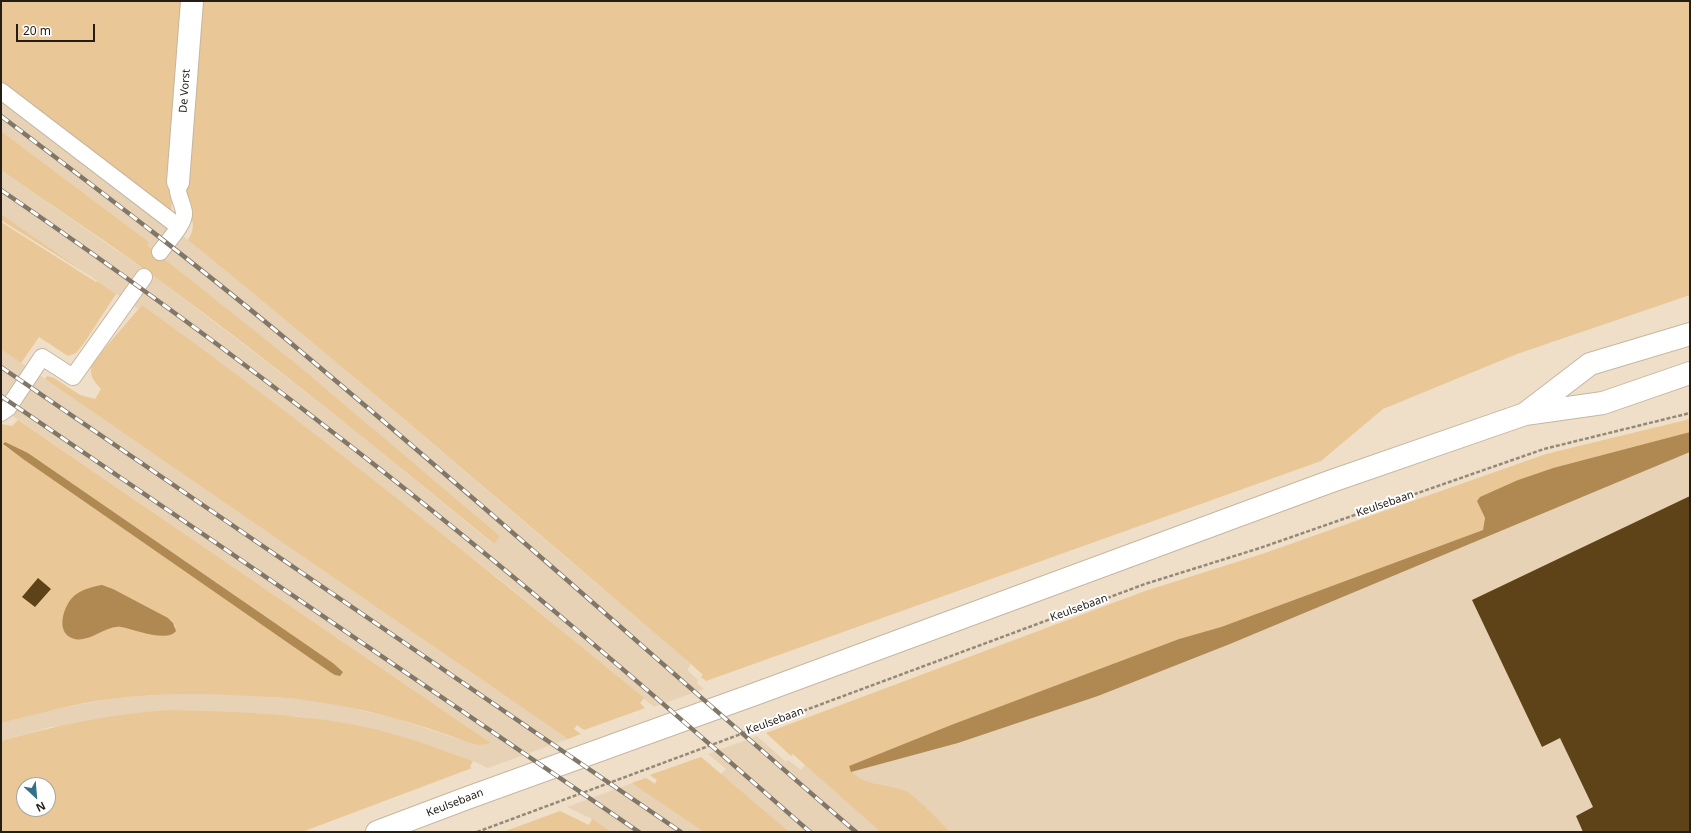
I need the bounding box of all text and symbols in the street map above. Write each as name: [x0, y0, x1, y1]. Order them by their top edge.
scale bar: [18, 16, 97, 42]
text: 20 m: [23, 22, 51, 39]
street label: De Vorst: [177, 69, 193, 113]
street label: Keulsebaan: [1354, 488, 1416, 520]
street label: Keulsebaan: [1049, 592, 1109, 624]
street label: Keulsebaan: [745, 705, 805, 737]
north arrow: [16, 777, 56, 817]
street label: Keulsebaan: [425, 786, 485, 820]
text: N: [34, 799, 48, 816]

